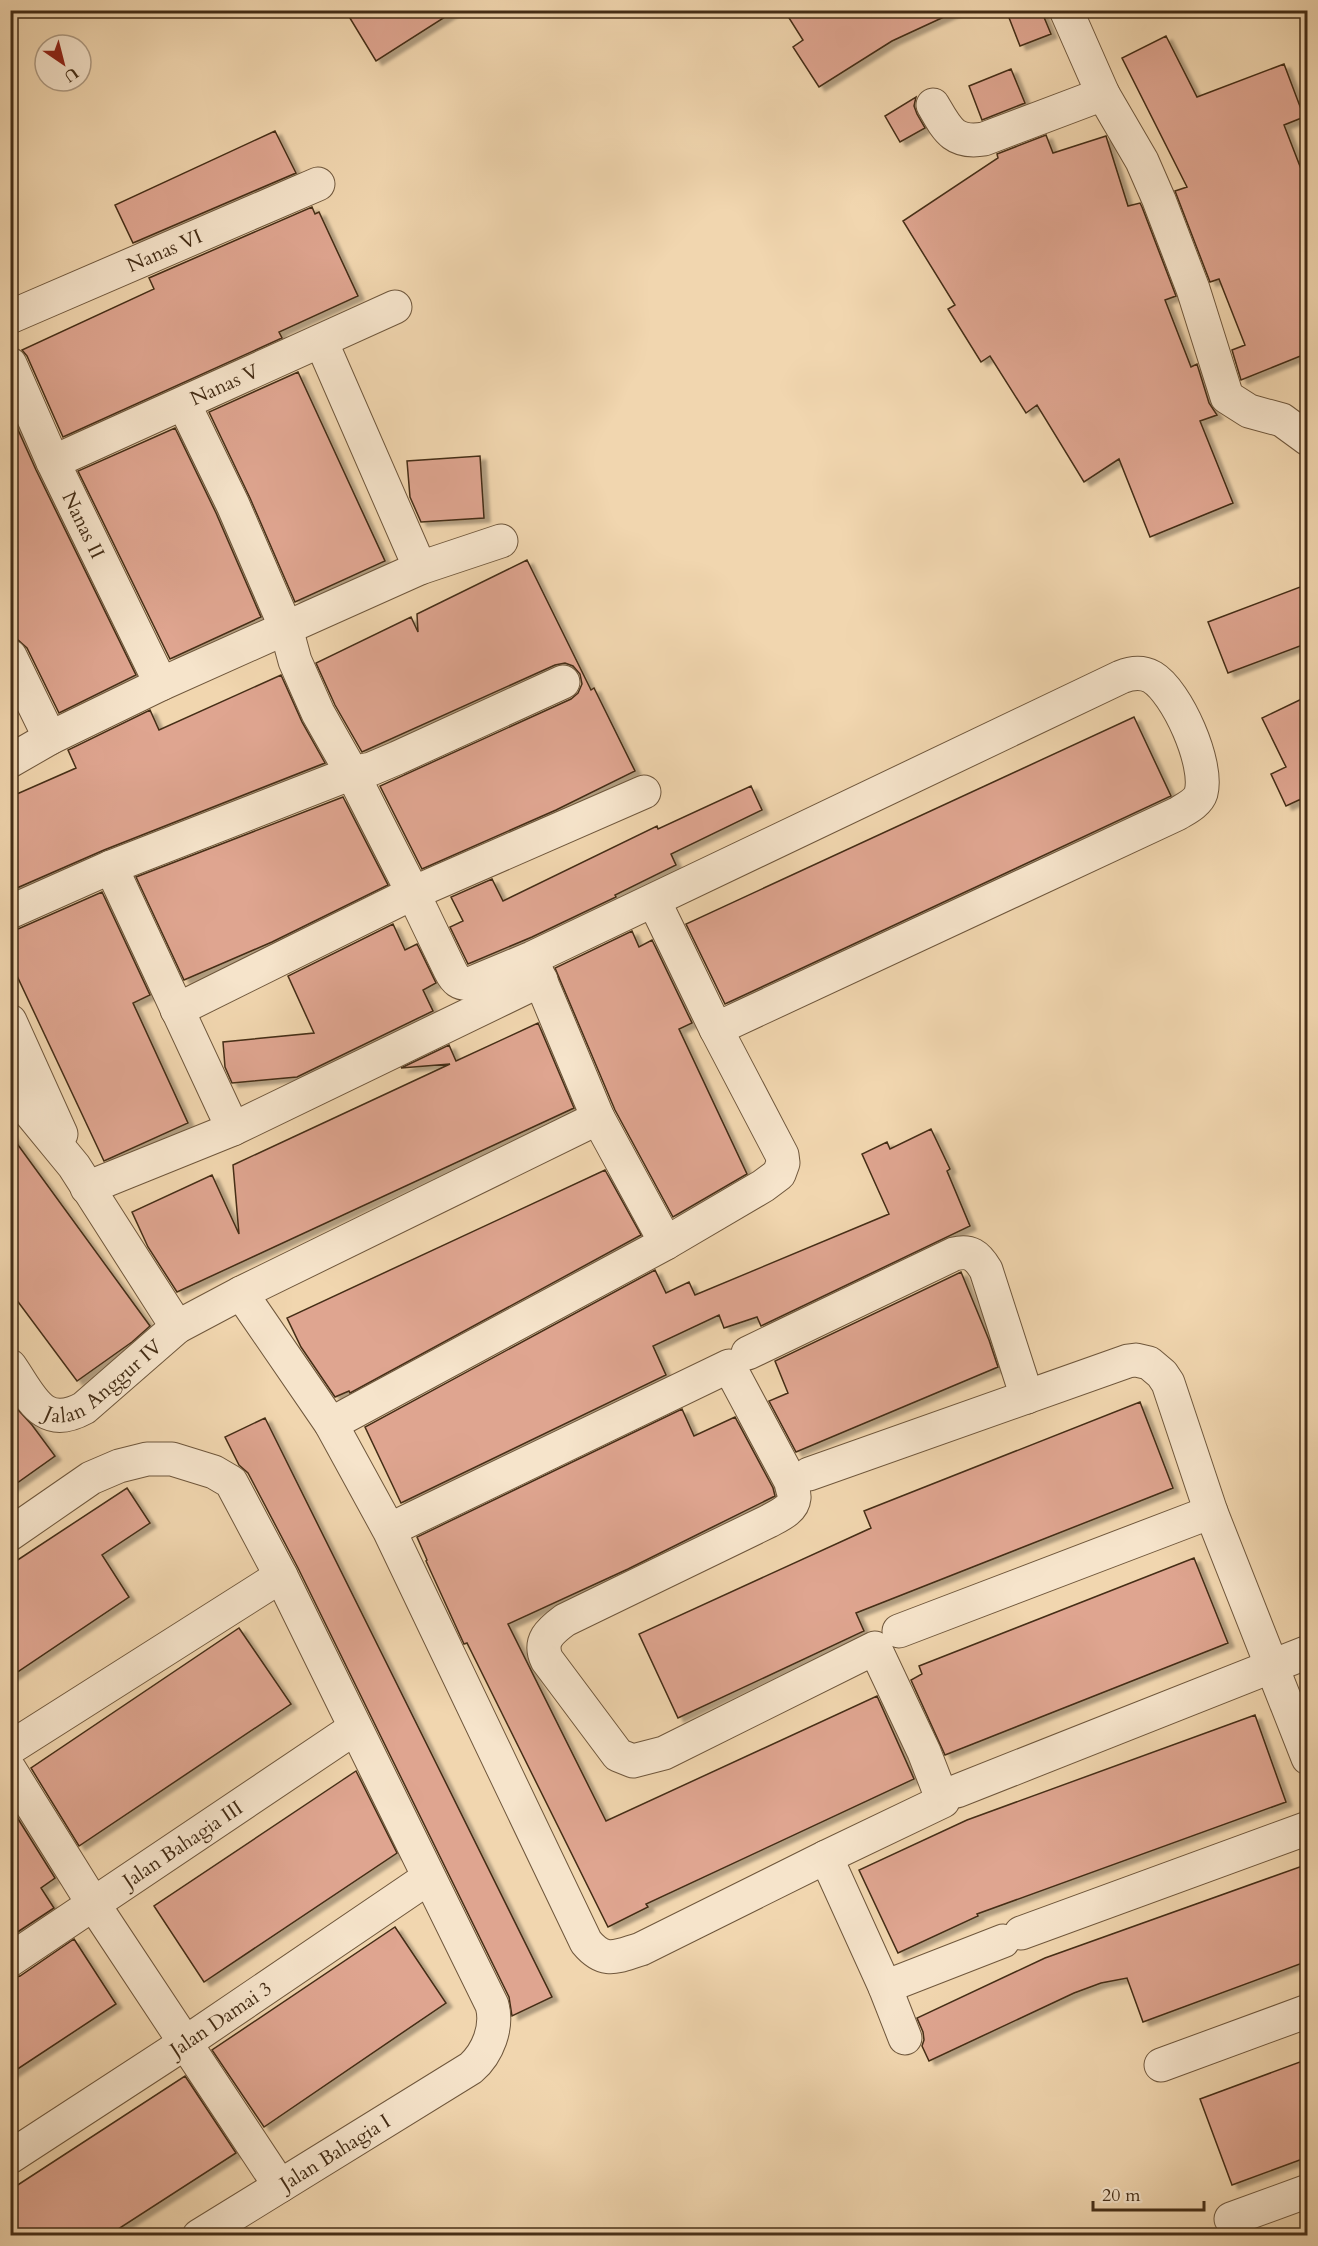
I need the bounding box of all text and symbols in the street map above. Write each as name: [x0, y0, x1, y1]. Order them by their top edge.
north arrow: [33, 33, 93, 93]
text: U: [59, 62, 83, 87]
street label: Nanas VI: [123, 223, 206, 279]
street label: Nanas V: [186, 357, 263, 412]
street label: Nanas II: [55, 487, 111, 563]
street label: Jalan Anggur IV: [37, 1333, 168, 1430]
street label: Jalan Bahagia III: [115, 1794, 248, 1896]
street label: Jalan Damai 3: [162, 1975, 277, 2065]
street label: Jalan Bahagia I: [272, 2108, 396, 2199]
scale bar: [1093, 2174, 1204, 2212]
text: 20 m: [1102, 2183, 1141, 2208]

